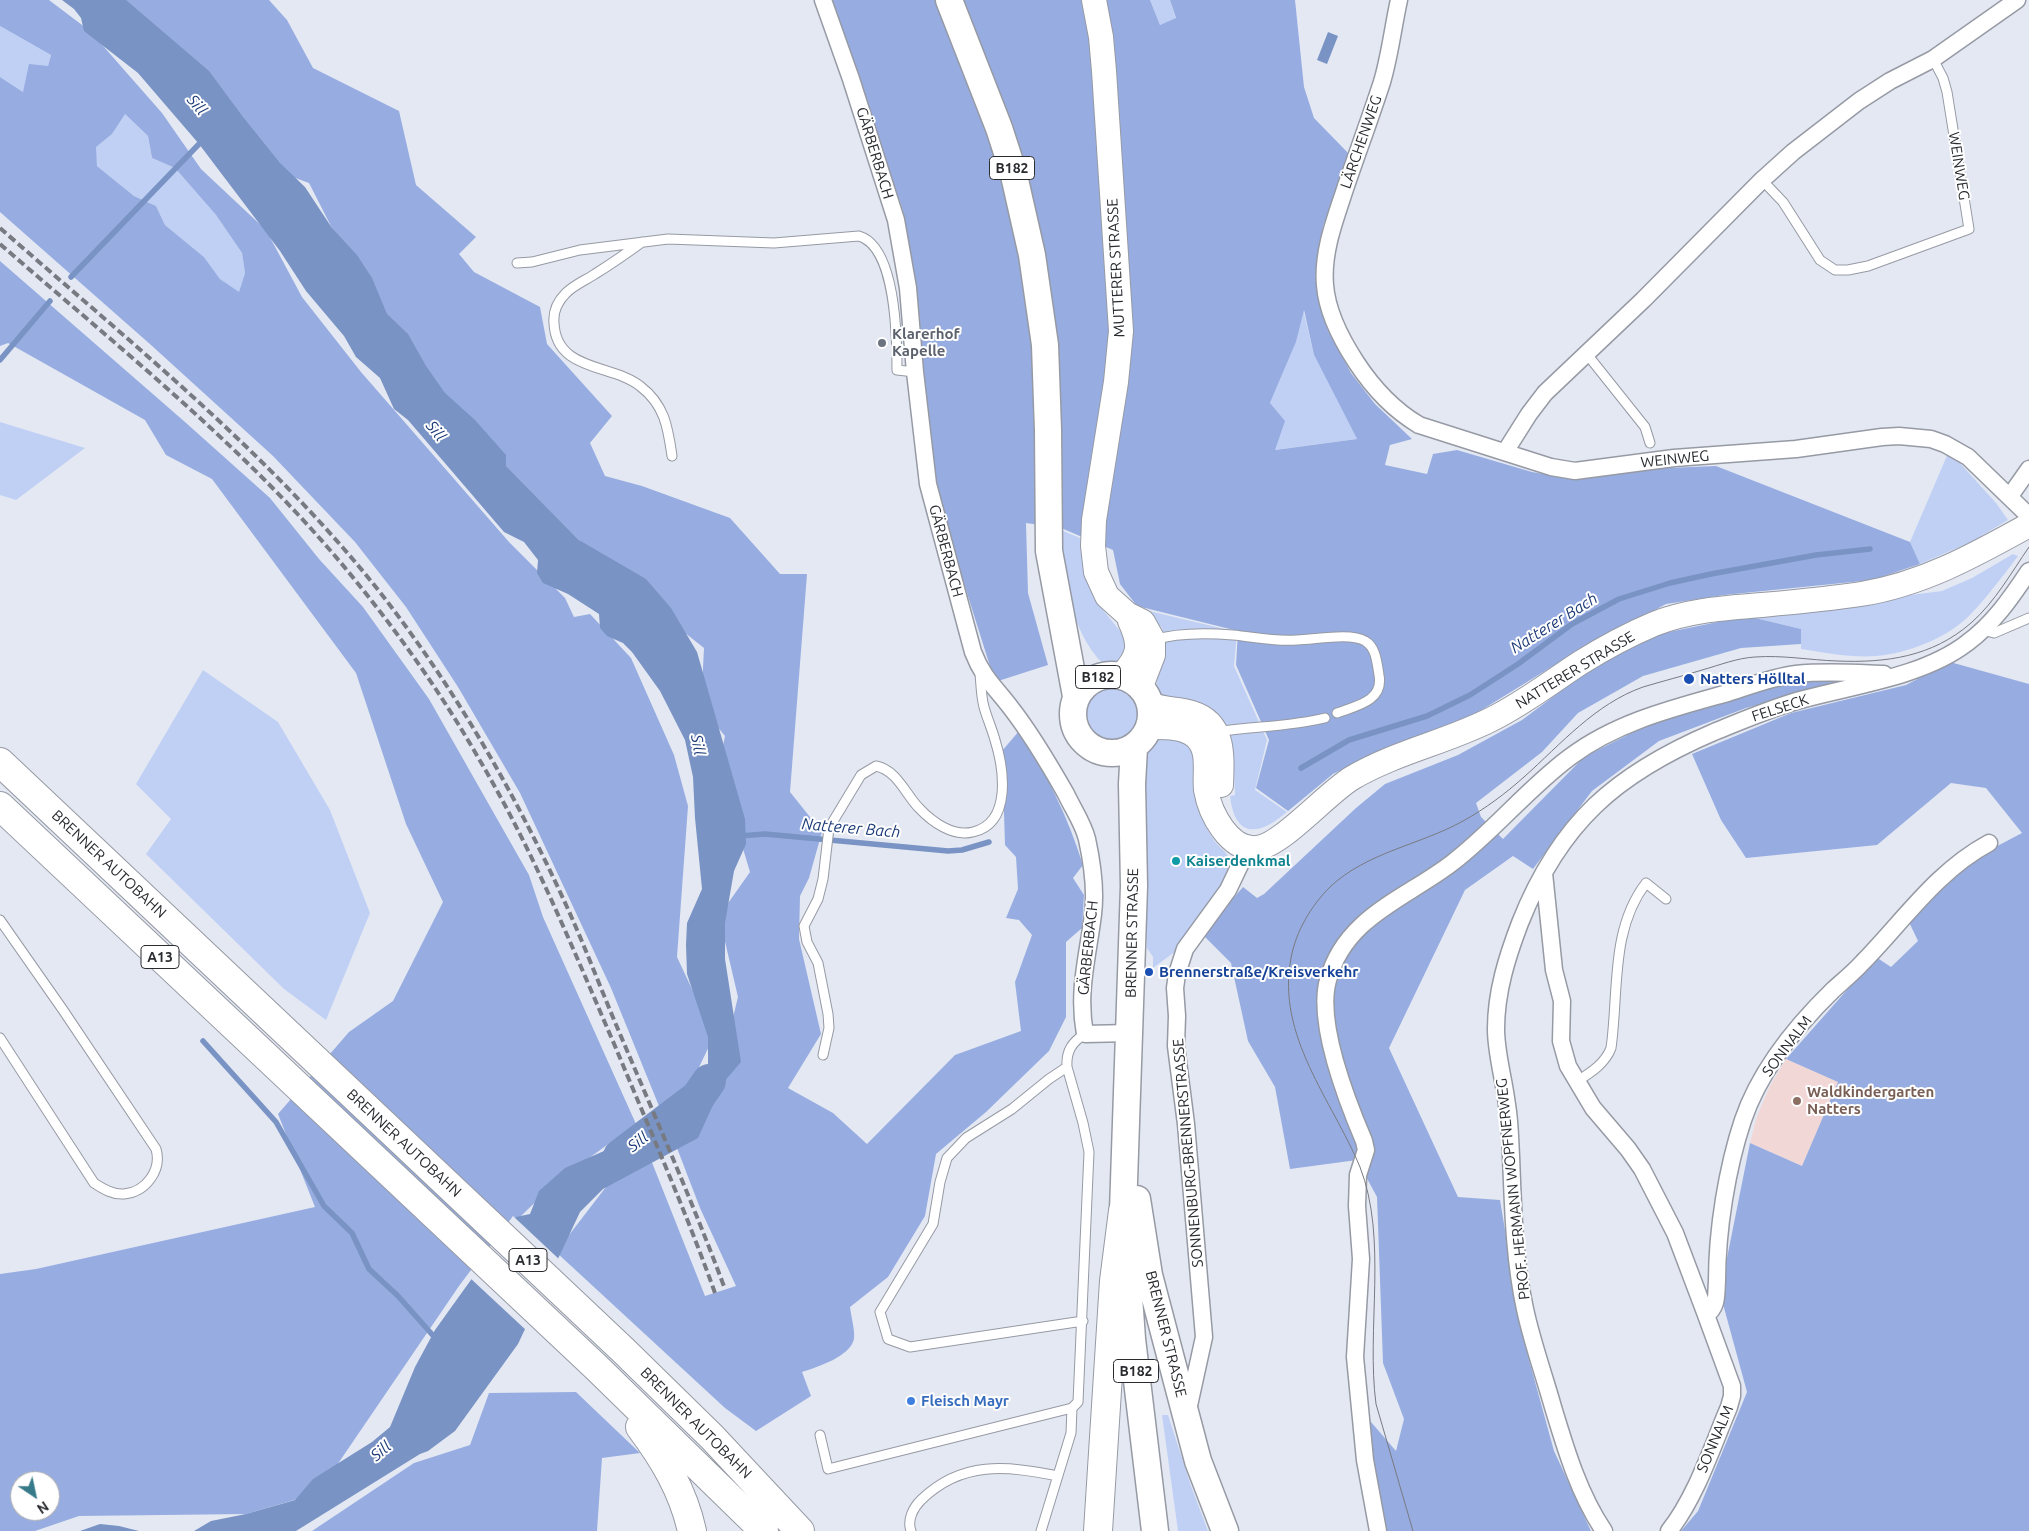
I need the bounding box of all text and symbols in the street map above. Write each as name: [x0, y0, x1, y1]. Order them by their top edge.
water label: Sill: [183, 91, 211, 119]
street label: LÄRCHENWEG: [1337, 93, 1385, 191]
street label: GÄRBERBACH: [852, 105, 898, 201]
street label: WEINWEG: [1945, 131, 1973, 201]
road number: B182: [990, 156, 1034, 180]
street label: MUTTERER STRASSE: [1103, 198, 1129, 338]
place label: Klarerhof Kapelle: [892, 325, 960, 360]
marker: Klarerhof Kapelle: [876, 337, 888, 349]
water label: Sill: [422, 417, 450, 445]
street label: WEINWEG: [1640, 446, 1710, 472]
street label: GÄRBERBACH: [925, 503, 967, 599]
water label: Natterer Bach: [1507, 589, 1601, 657]
street label: NATTERER STRASSE: [1512, 627, 1638, 713]
road number: B182: [1076, 666, 1120, 689]
place label: Natters Hölltal: [1700, 670, 1805, 688]
marker: Natters Hölltal: [1682, 672, 1696, 686]
street label: FELSECK: [1749, 690, 1811, 726]
water label: Sill: [687, 733, 709, 757]
street label: BRENNER AUTOBAHN: [48, 806, 170, 922]
water label: Natterer Bach: [801, 814, 901, 842]
place label: Kaiserdenkmal: [1186, 852, 1290, 870]
marker: Kaiserdenkmal: [1170, 855, 1182, 867]
street label: BRENNER STRASSE: [1122, 868, 1142, 998]
street label: GÄRBERBACH: [1074, 900, 1102, 996]
road number: A13: [141, 946, 179, 969]
place label: Brennerstraße/Kreisverkehr: [1159, 963, 1358, 981]
marker: Brennerstraße/Kreisverkehr: [1143, 966, 1155, 978]
street label: SONNALM: [1758, 1012, 1816, 1080]
street label: SONNENBURG-BRENNERSTRASSE: [1169, 1038, 1207, 1268]
street label: PROF. HERMANN WOPFNERWEG: [1492, 1077, 1534, 1301]
place label: Waldkindergarten Natters: [1807, 1083, 1934, 1118]
street label: BRENNER AUTOBAHN: [343, 1085, 465, 1201]
marker: Waldkindergarten Natters: [1791, 1095, 1803, 1107]
water label: Sill: [624, 1128, 652, 1156]
road number: A13: [509, 1248, 547, 1272]
street label: BRENNER STRASSE: [1142, 1269, 1190, 1399]
road number: B182: [1114, 1360, 1158, 1382]
street label: BRENNER AUTOBAHN: [637, 1364, 755, 1482]
place label: Fleisch Mayr: [921, 1392, 1009, 1410]
marker: Fleisch Mayr: [905, 1395, 917, 1407]
street label: SONNALM: [1693, 1403, 1737, 1475]
water label: Sill: [367, 1437, 395, 1465]
north arrow: [10, 1471, 60, 1521]
text: N: [34, 1498, 52, 1517]

